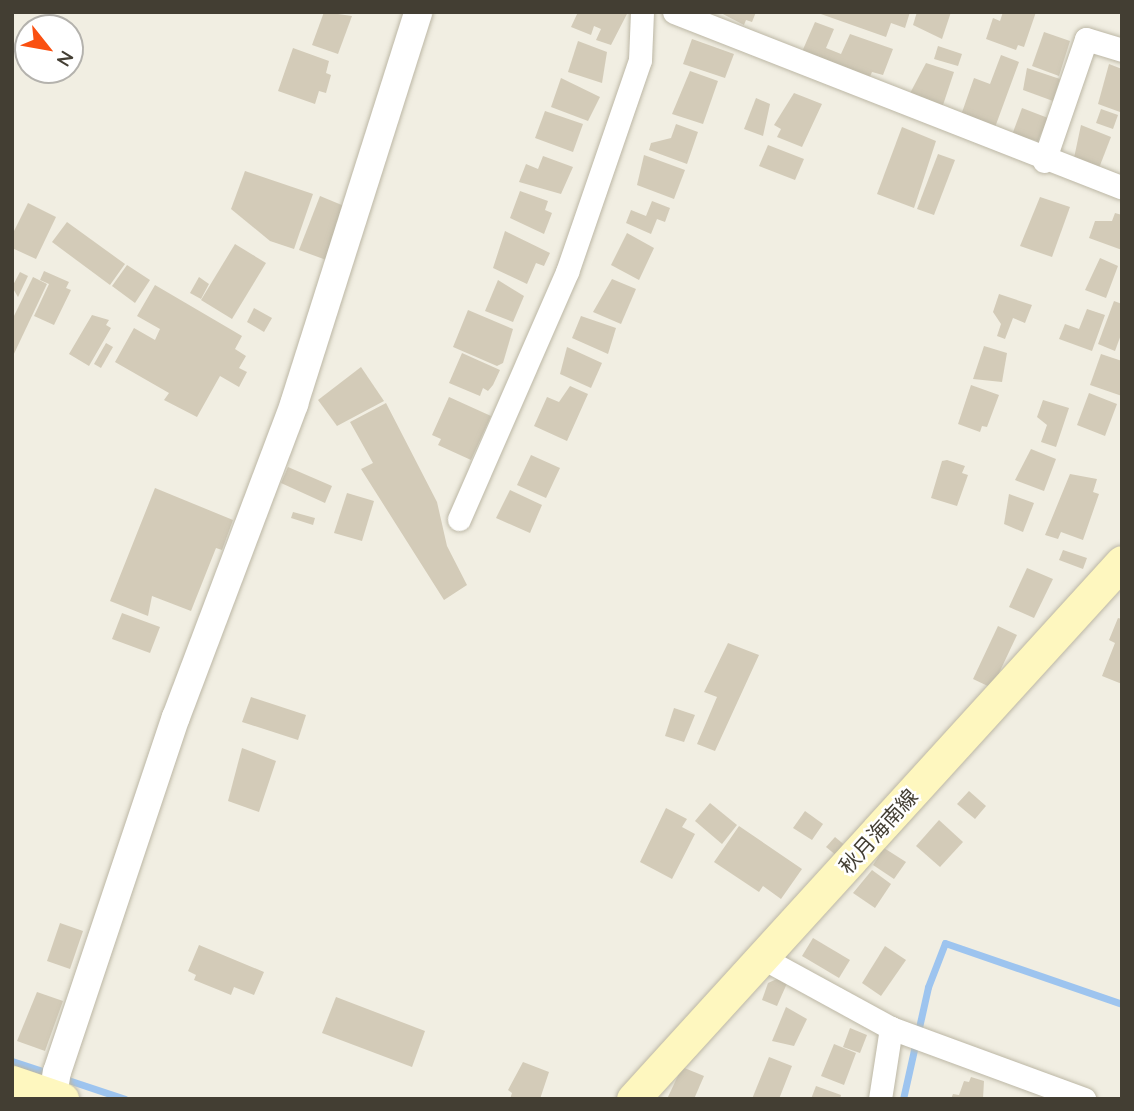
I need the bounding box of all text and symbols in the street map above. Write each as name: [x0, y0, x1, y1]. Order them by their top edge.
north arrow: [14, 14, 84, 84]
text: N: [51, 47, 79, 71]
street label: 秋月海南線: [834, 784, 922, 878]

